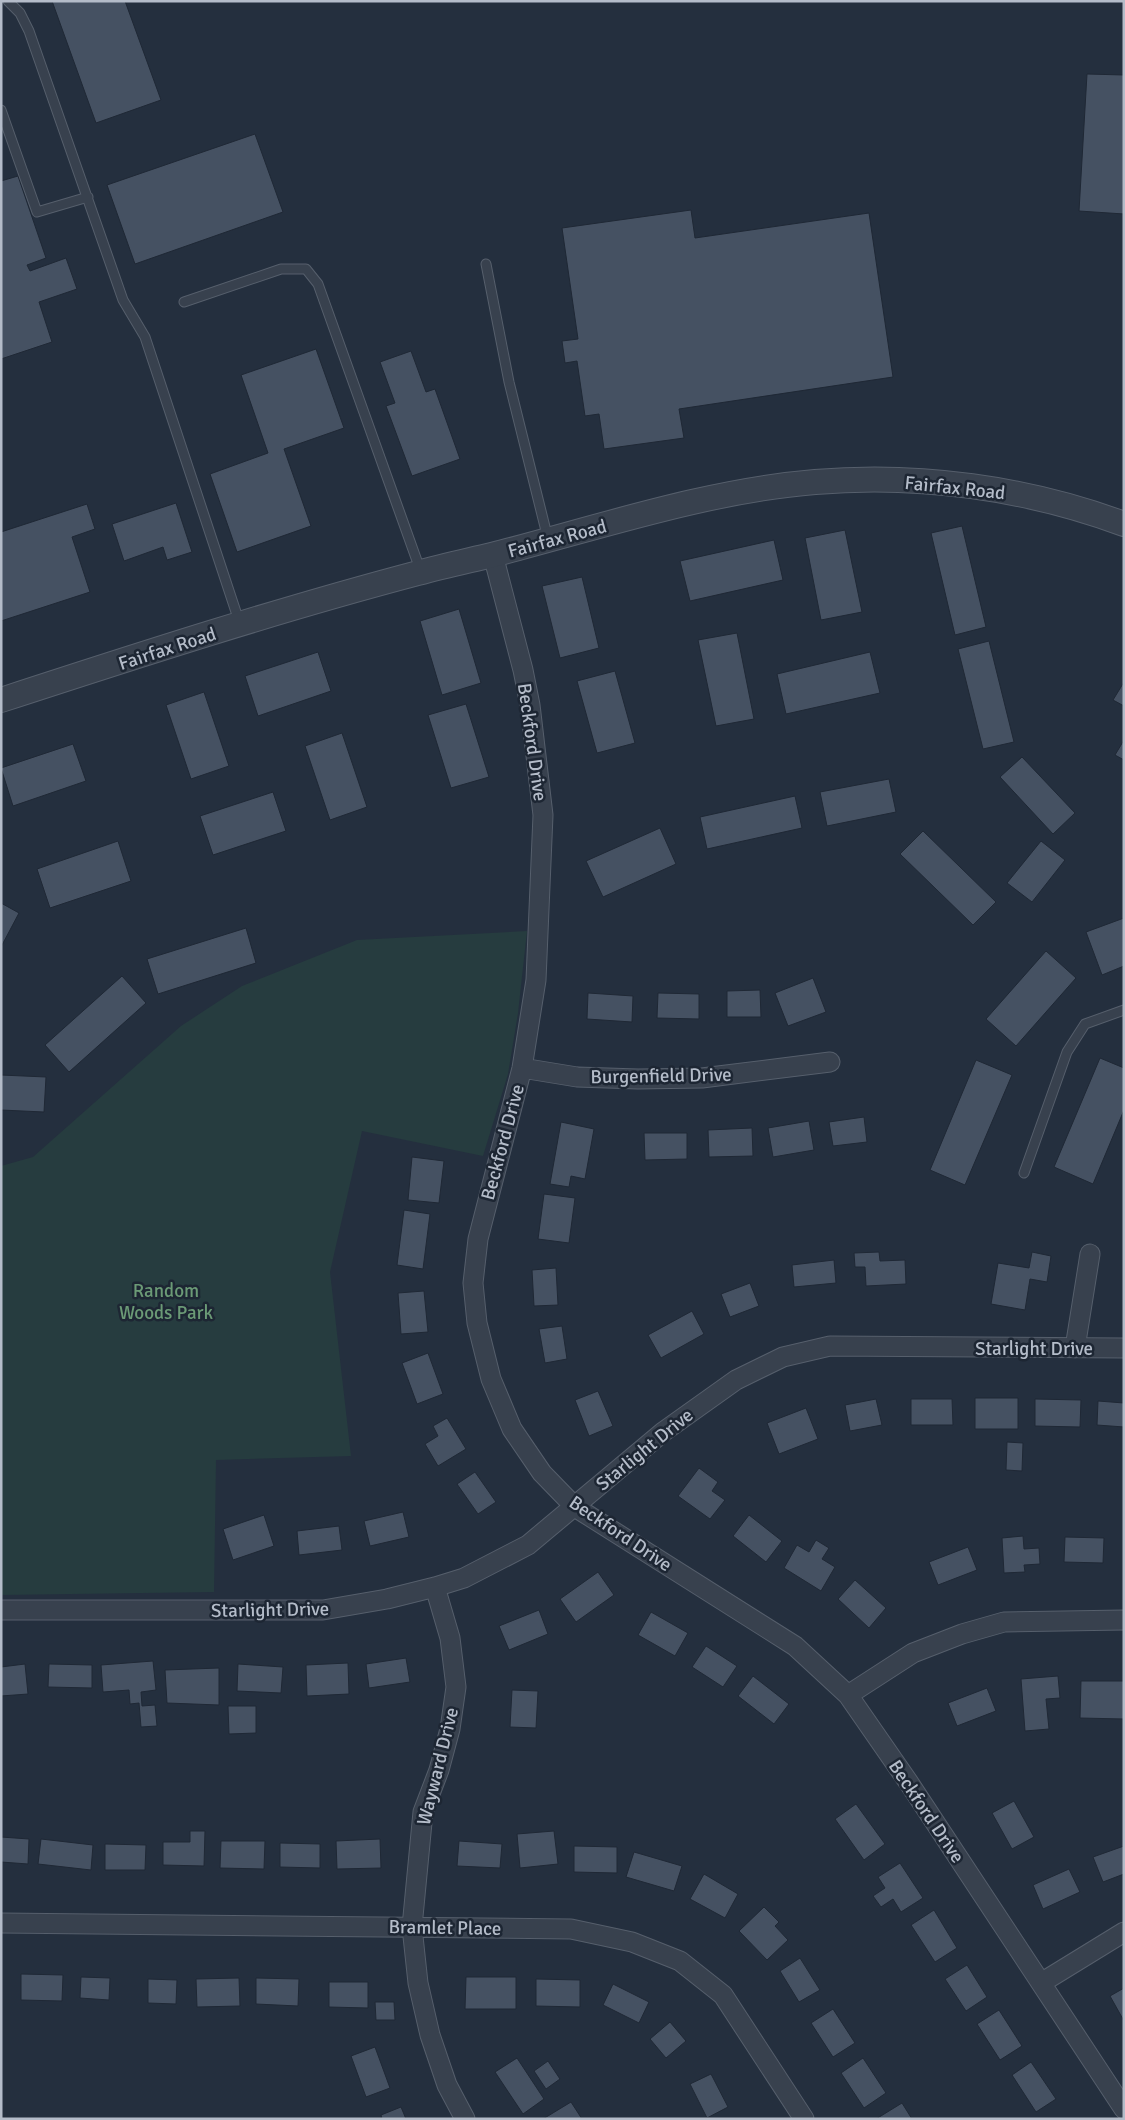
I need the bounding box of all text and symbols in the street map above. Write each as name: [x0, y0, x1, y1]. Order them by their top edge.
street label: Fairfax Road: [903, 471, 1006, 505]
street label: Fairfax Road: [505, 514, 609, 564]
street label: Fairfax Road: [115, 622, 219, 676]
street label: Beckford Drive: [512, 681, 552, 803]
street label: Burgenfield Drive: [590, 1063, 732, 1089]
street label: Beckford Drive: [476, 1082, 530, 1203]
park label: Random Woods Park: [119, 1279, 214, 1325]
street label: Starlight Drive: [975, 1337, 1093, 1361]
street label: Starlight Drive: [591, 1403, 698, 1496]
street label: Beckford Drive: [564, 1491, 677, 1577]
street label: Starlight Drive: [211, 1597, 329, 1623]
street label: Wayward Drive: [412, 1705, 464, 1828]
street label: Beckford Drive: [883, 1755, 969, 1868]
street label: Bramlet Place: [388, 1915, 502, 1941]

